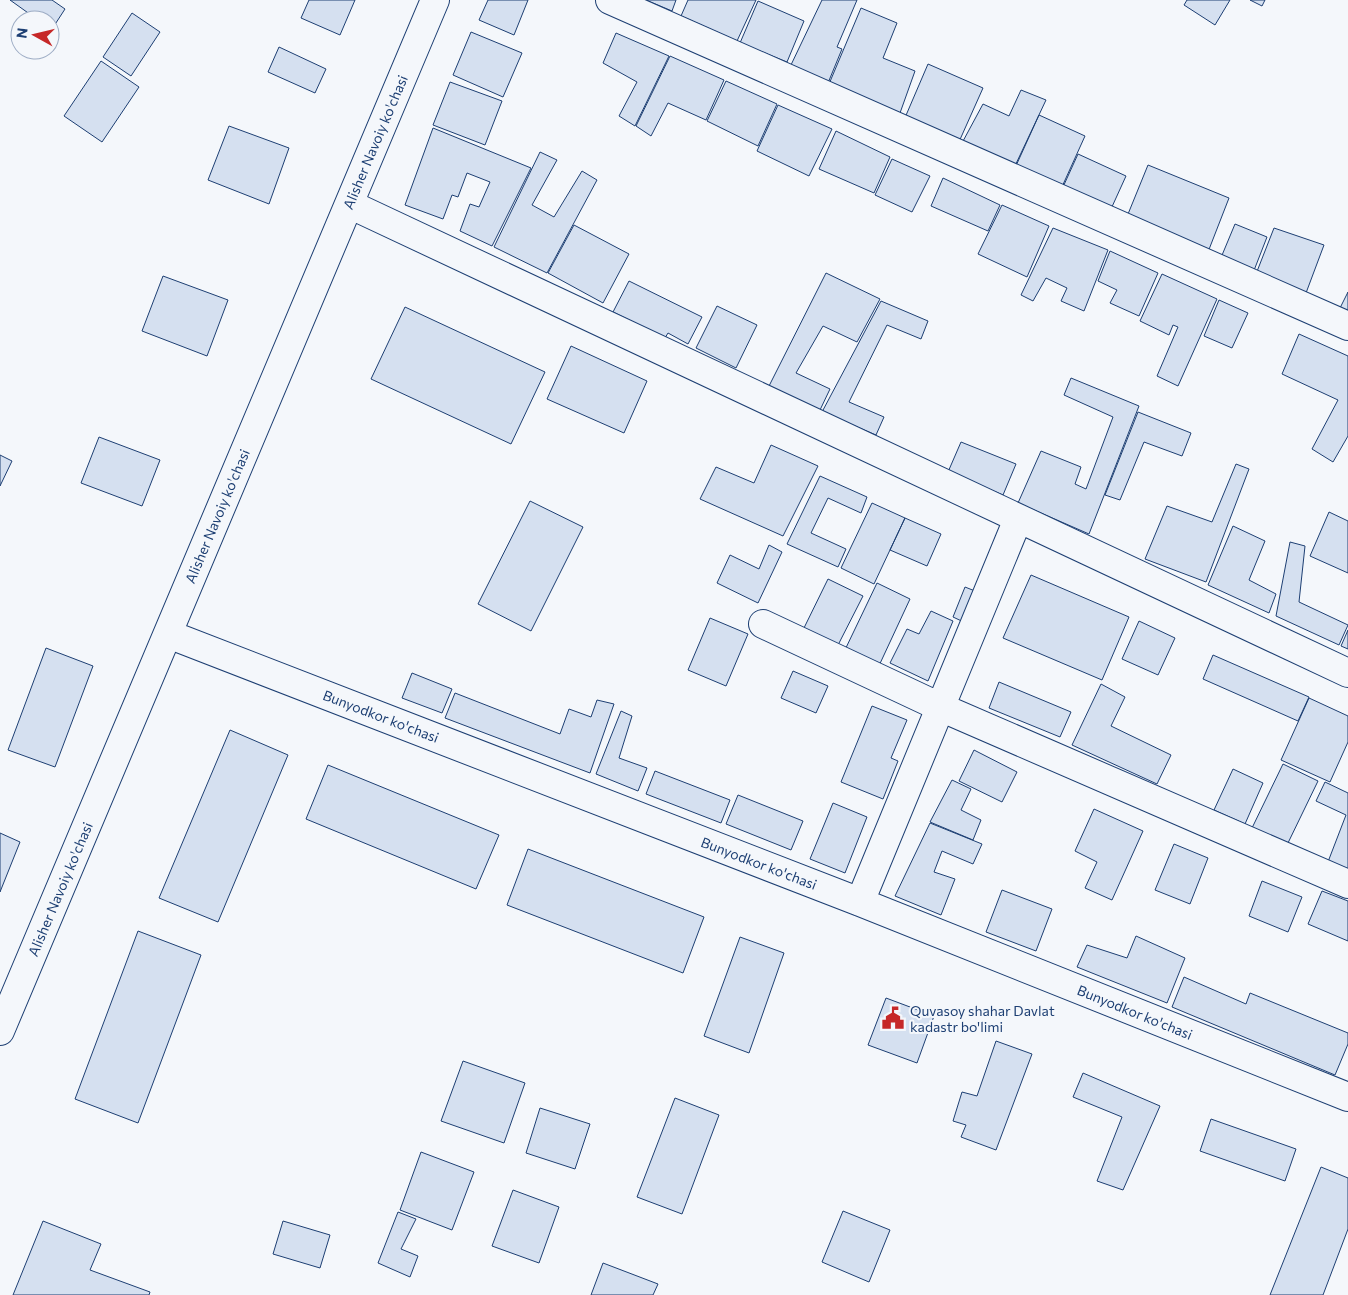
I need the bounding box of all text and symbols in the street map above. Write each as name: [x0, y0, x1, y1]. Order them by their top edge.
north arrow: [10, 10, 60, 60]
text: N: [12, 27, 31, 40]
street label: Alisher Navoiy ko'chasi: [339, 72, 411, 212]
street label: Alisher Navoiy ko'chasi: [181, 446, 253, 586]
street label: Bunyodkor ko'chasi: [321, 686, 441, 746]
street label: Alisher Navoiy ko'chasi: [24, 819, 96, 959]
street label: Bunyodkor ko'chasi: [699, 833, 819, 893]
street label: Bunyodkor ko'chasi: [1075, 981, 1195, 1043]
place label: Quvasoy shahar Davlat kadastr bo'limi: [910, 1002, 1055, 1035]
public building icon: Quvasoy shahar Davlat kadastr bo'limi: [880, 1005, 906, 1031]

